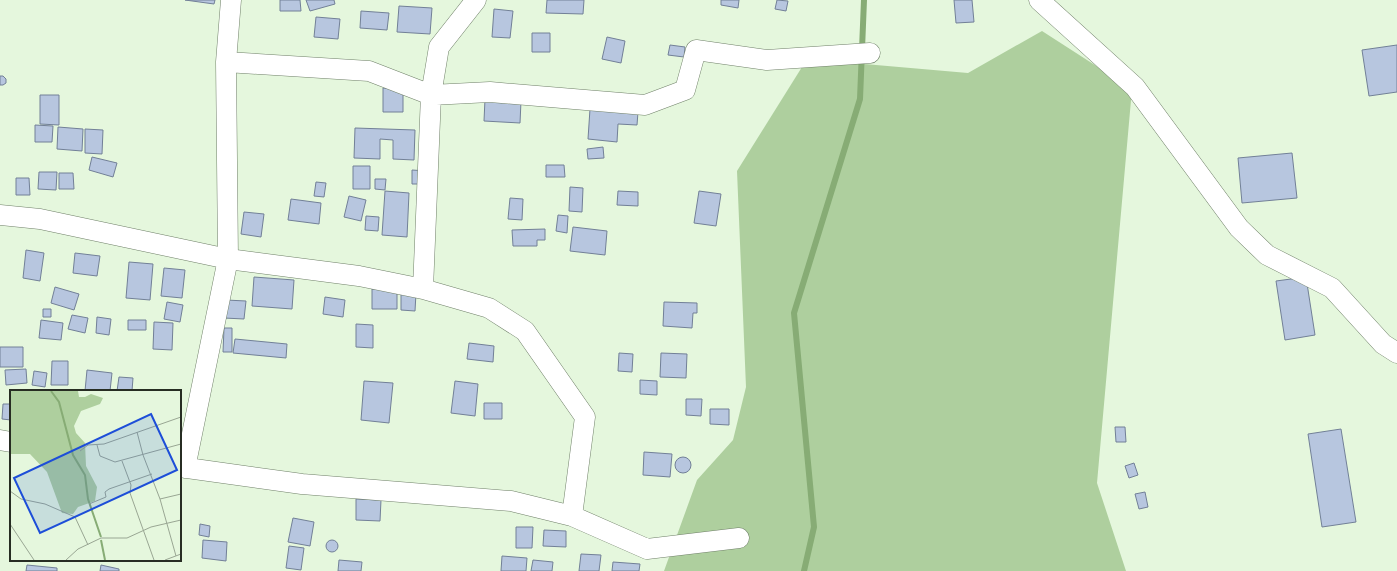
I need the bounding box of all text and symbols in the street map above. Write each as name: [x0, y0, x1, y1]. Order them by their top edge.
inset map: [10, 390, 181, 561]

